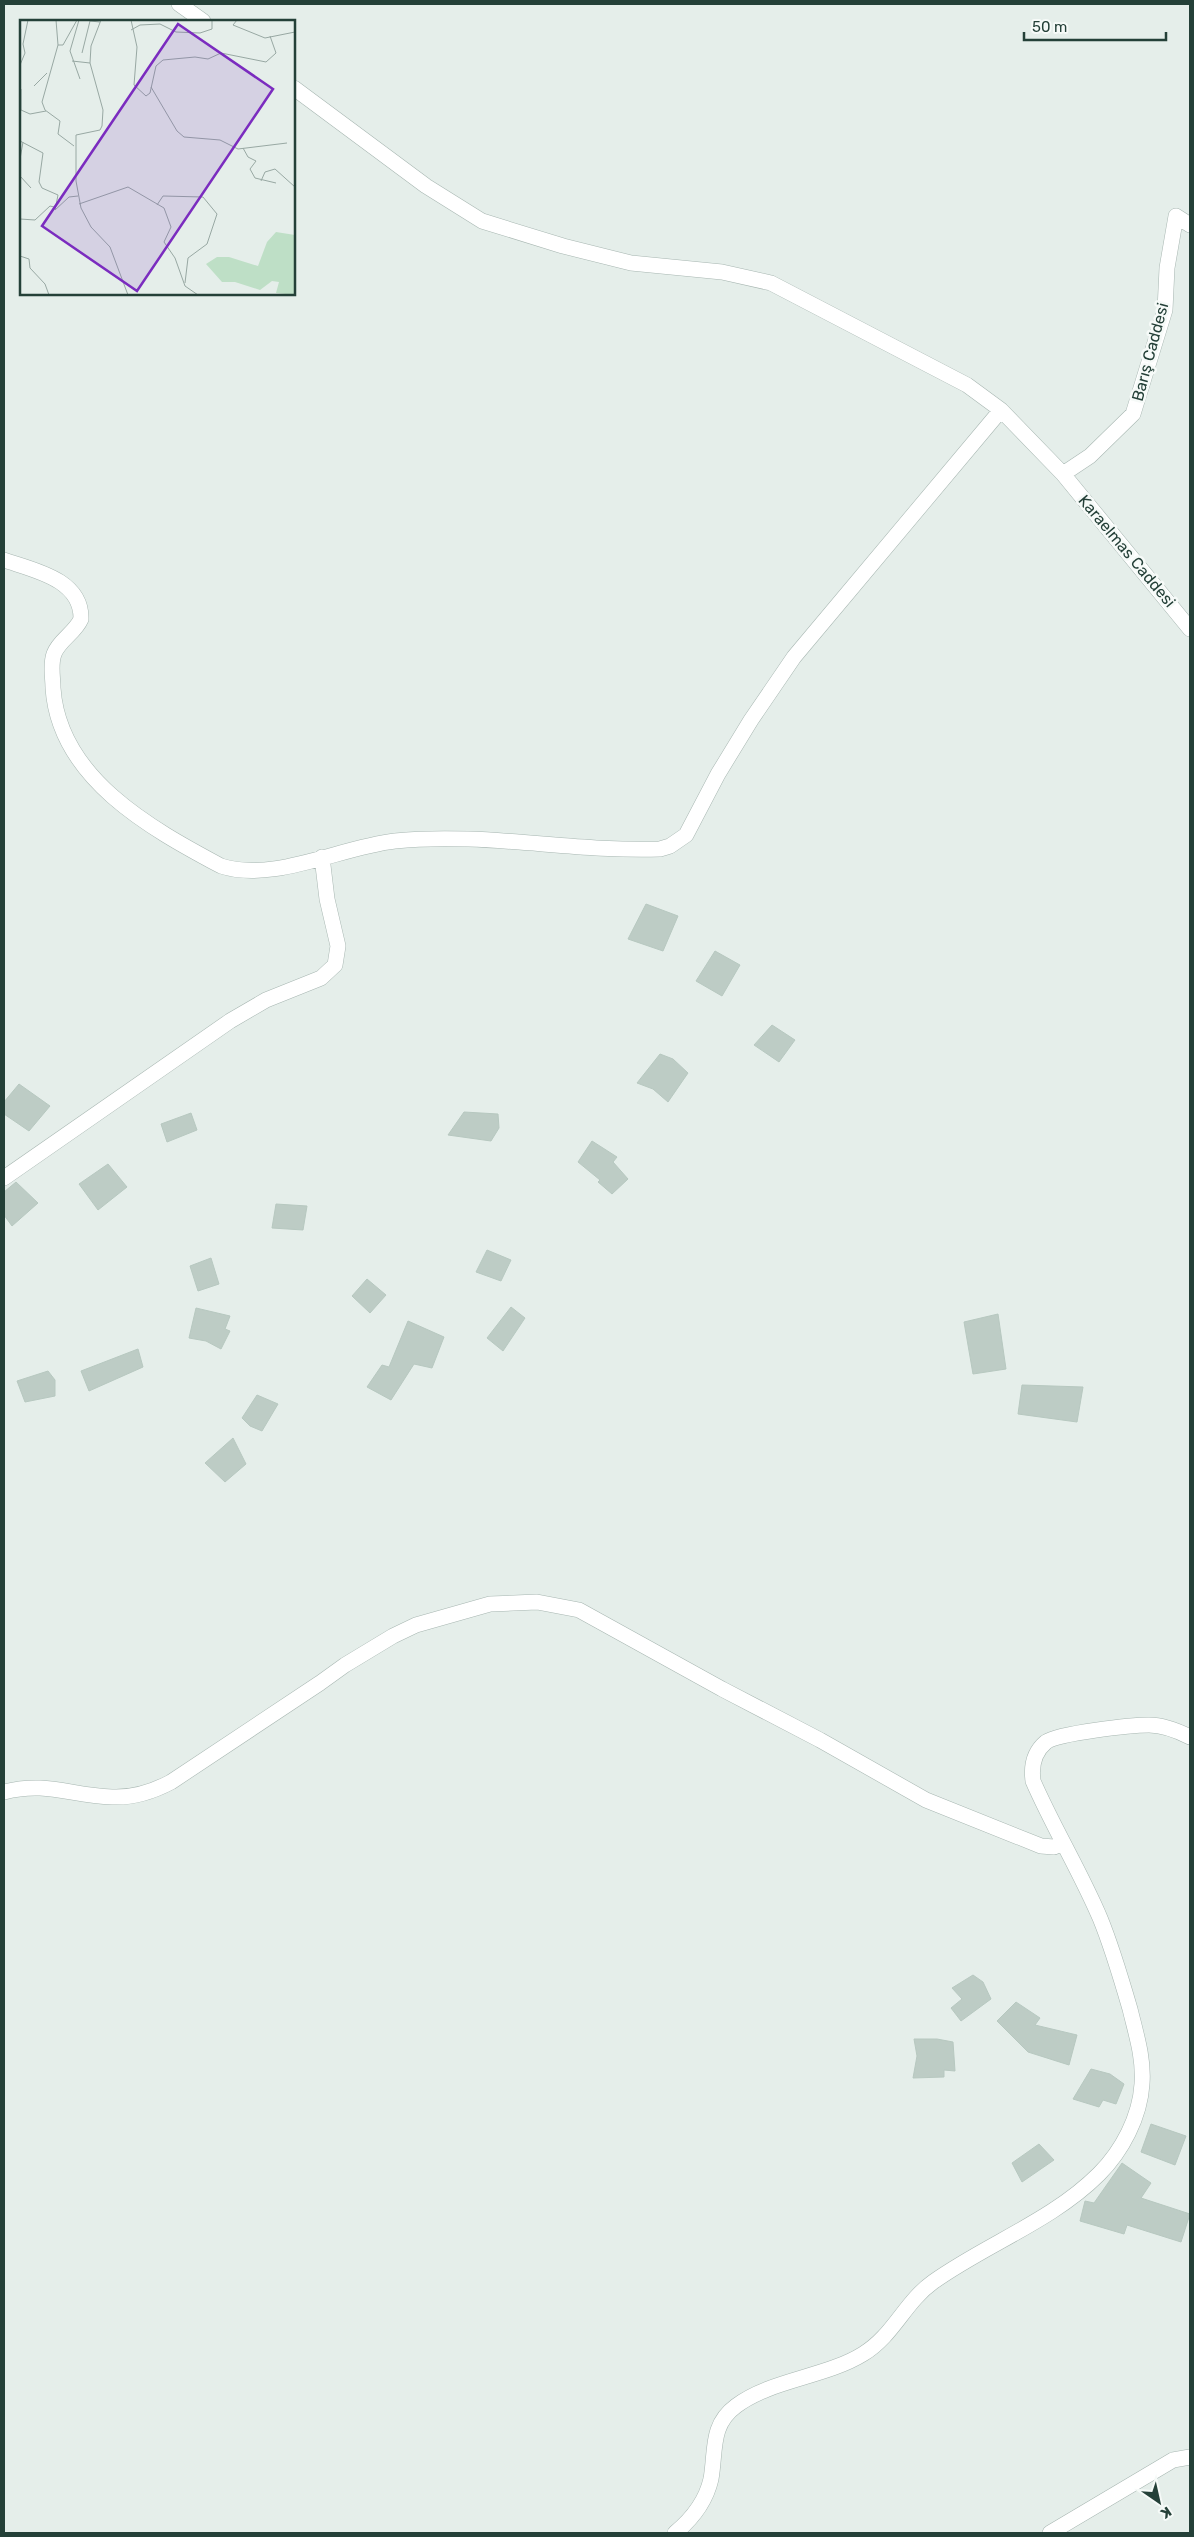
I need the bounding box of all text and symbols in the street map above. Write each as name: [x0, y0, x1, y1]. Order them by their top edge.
scale bar: [1024, 10, 1166, 42]
text: 50 m: [1032, 18, 1067, 36]
inset map: [20, 20, 295, 295]
street label: Barış Caddesi: [1128, 301, 1172, 403]
street label: Karaelmas Caddesi: [1075, 491, 1179, 611]
north arrow: [1134, 2477, 1184, 2527]
text: K: [1157, 2503, 1175, 2522]

